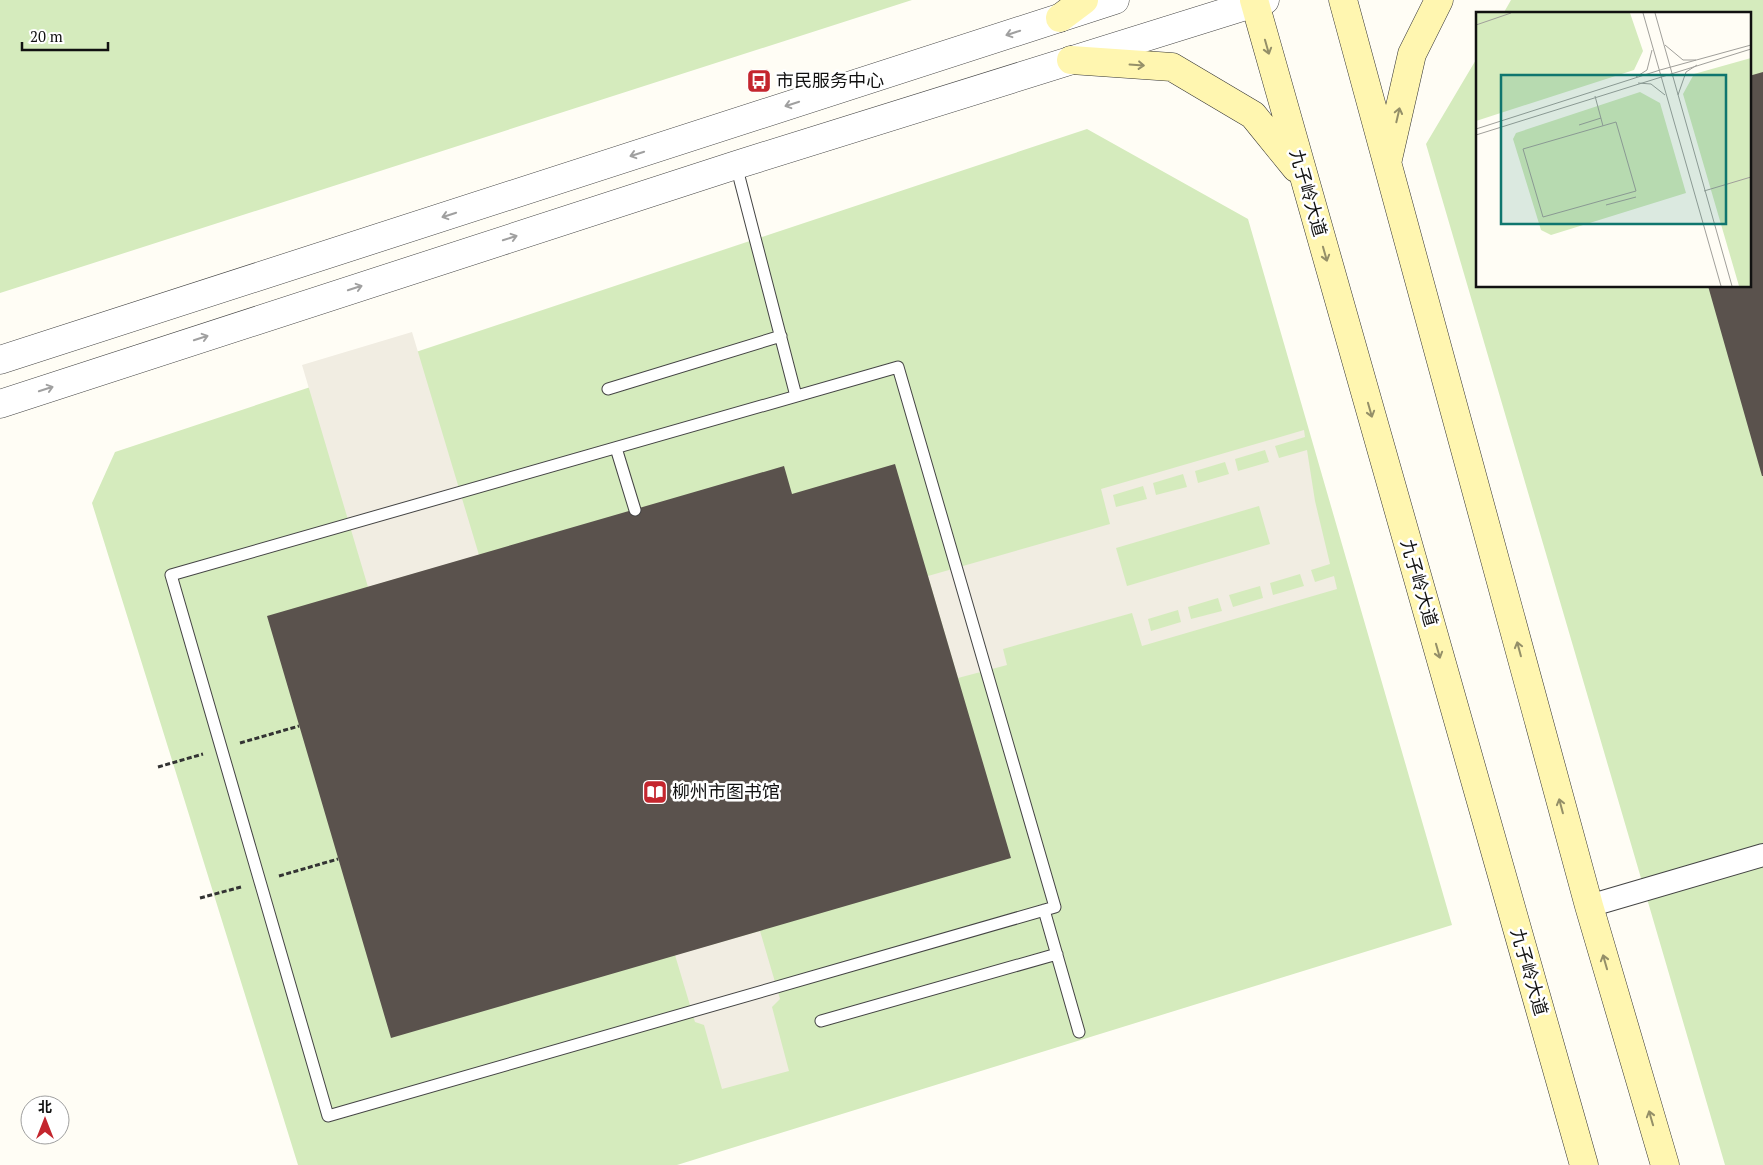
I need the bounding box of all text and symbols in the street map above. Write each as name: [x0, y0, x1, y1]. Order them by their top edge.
inset map: [1476, 12, 1750, 288]
scale bar: [22, 20, 109, 52]
text: 20 m: [30, 26, 63, 46]
one-way arrow: [1006, 29, 1022, 38]
one-way arrow: [1262, 39, 1272, 55]
one-way arrow: [1129, 60, 1145, 69]
bus stop icon: 市民服务中心: [746, 68, 772, 94]
place label: 市民服务中心: [776, 68, 884, 92]
one-way arrow: [785, 100, 800, 109]
one-way arrow: [1394, 108, 1403, 124]
street label: 九子岭大道: [1285, 146, 1333, 239]
one-way arrow: [630, 150, 646, 159]
one-way arrow: [442, 210, 458, 220]
one-way arrow: [502, 233, 517, 242]
one-way arrow: [1321, 245, 1331, 261]
one-way arrow: [347, 283, 363, 292]
one-way arrow: [193, 333, 209, 343]
one-way arrow: [38, 383, 54, 393]
one-way arrow: [1365, 402, 1375, 418]
street label: 九子岭大道: [1396, 536, 1444, 629]
one-way arrow: [1434, 642, 1444, 658]
one-way arrow: [1514, 642, 1523, 658]
library icon: 柳州市图书馆: [642, 779, 668, 805]
place label: 柳州市图书馆: [672, 779, 780, 803]
one-way arrow: [1556, 798, 1566, 814]
street label: 九子岭大道: [1506, 925, 1554, 1018]
one-way arrow: [1600, 955, 1610, 971]
north arrow: [20, 1095, 70, 1145]
text: 北: [38, 1097, 52, 1116]
one-way arrow: [1646, 1111, 1656, 1127]

